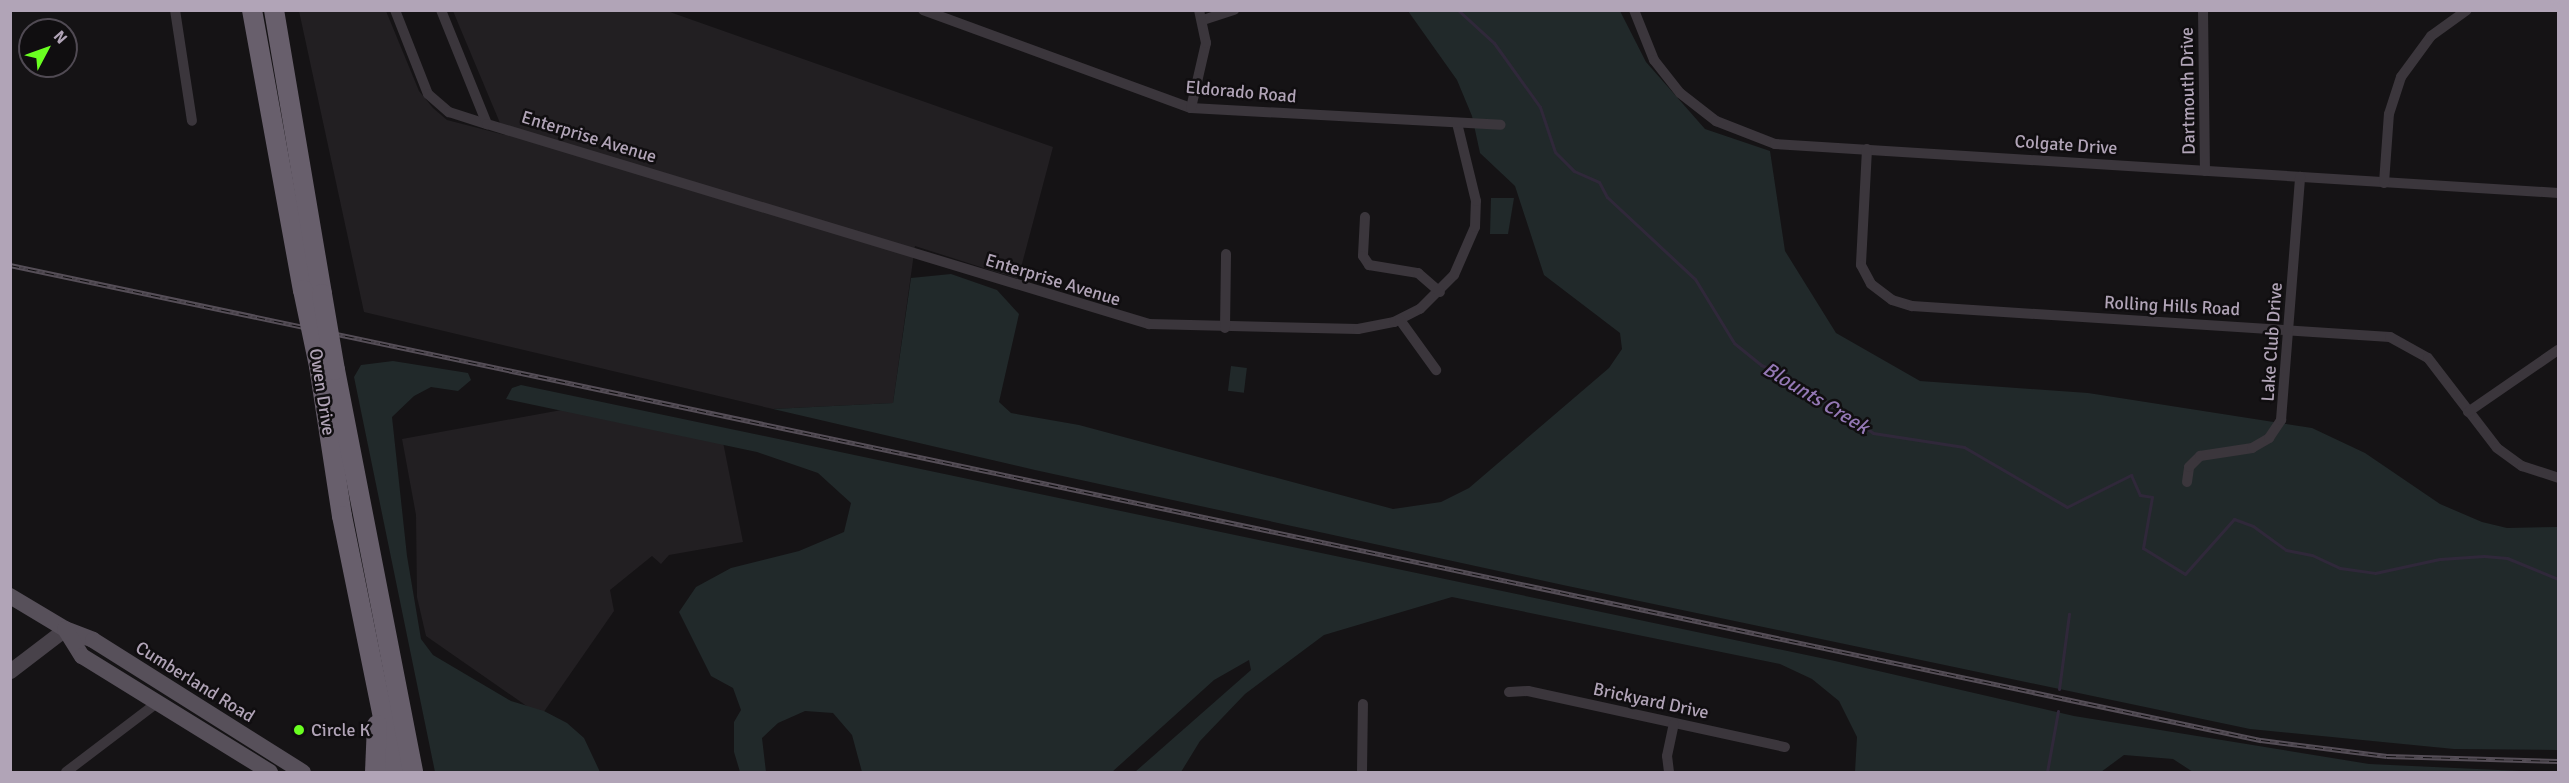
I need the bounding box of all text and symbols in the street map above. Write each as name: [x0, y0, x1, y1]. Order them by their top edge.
north arrow: [18, 18, 78, 78]
text: N: [49, 27, 71, 48]
street label: Dartmouth Drive: [2176, 27, 2200, 155]
street label: Eldorado Road: [1185, 76, 1297, 108]
street label: Enterprise Avenue: [519, 106, 659, 168]
street label: Colgate Drive: [2014, 131, 2118, 159]
street label: Enterprise Avenue: [983, 249, 1123, 311]
street label: Lake Club Drive: [2257, 282, 2287, 402]
street label: Rolling Hills Road: [2103, 292, 2241, 320]
street label: Owen Drive: [304, 347, 340, 437]
water label: Blounts Creek: [1759, 357, 1873, 439]
street label: Cumberland Road: [131, 637, 259, 727]
street label: Brickyard Drive: [1591, 678, 1711, 724]
place label: Circle K: [311, 719, 370, 741]
marker: Circle K: [292, 723, 306, 737]

